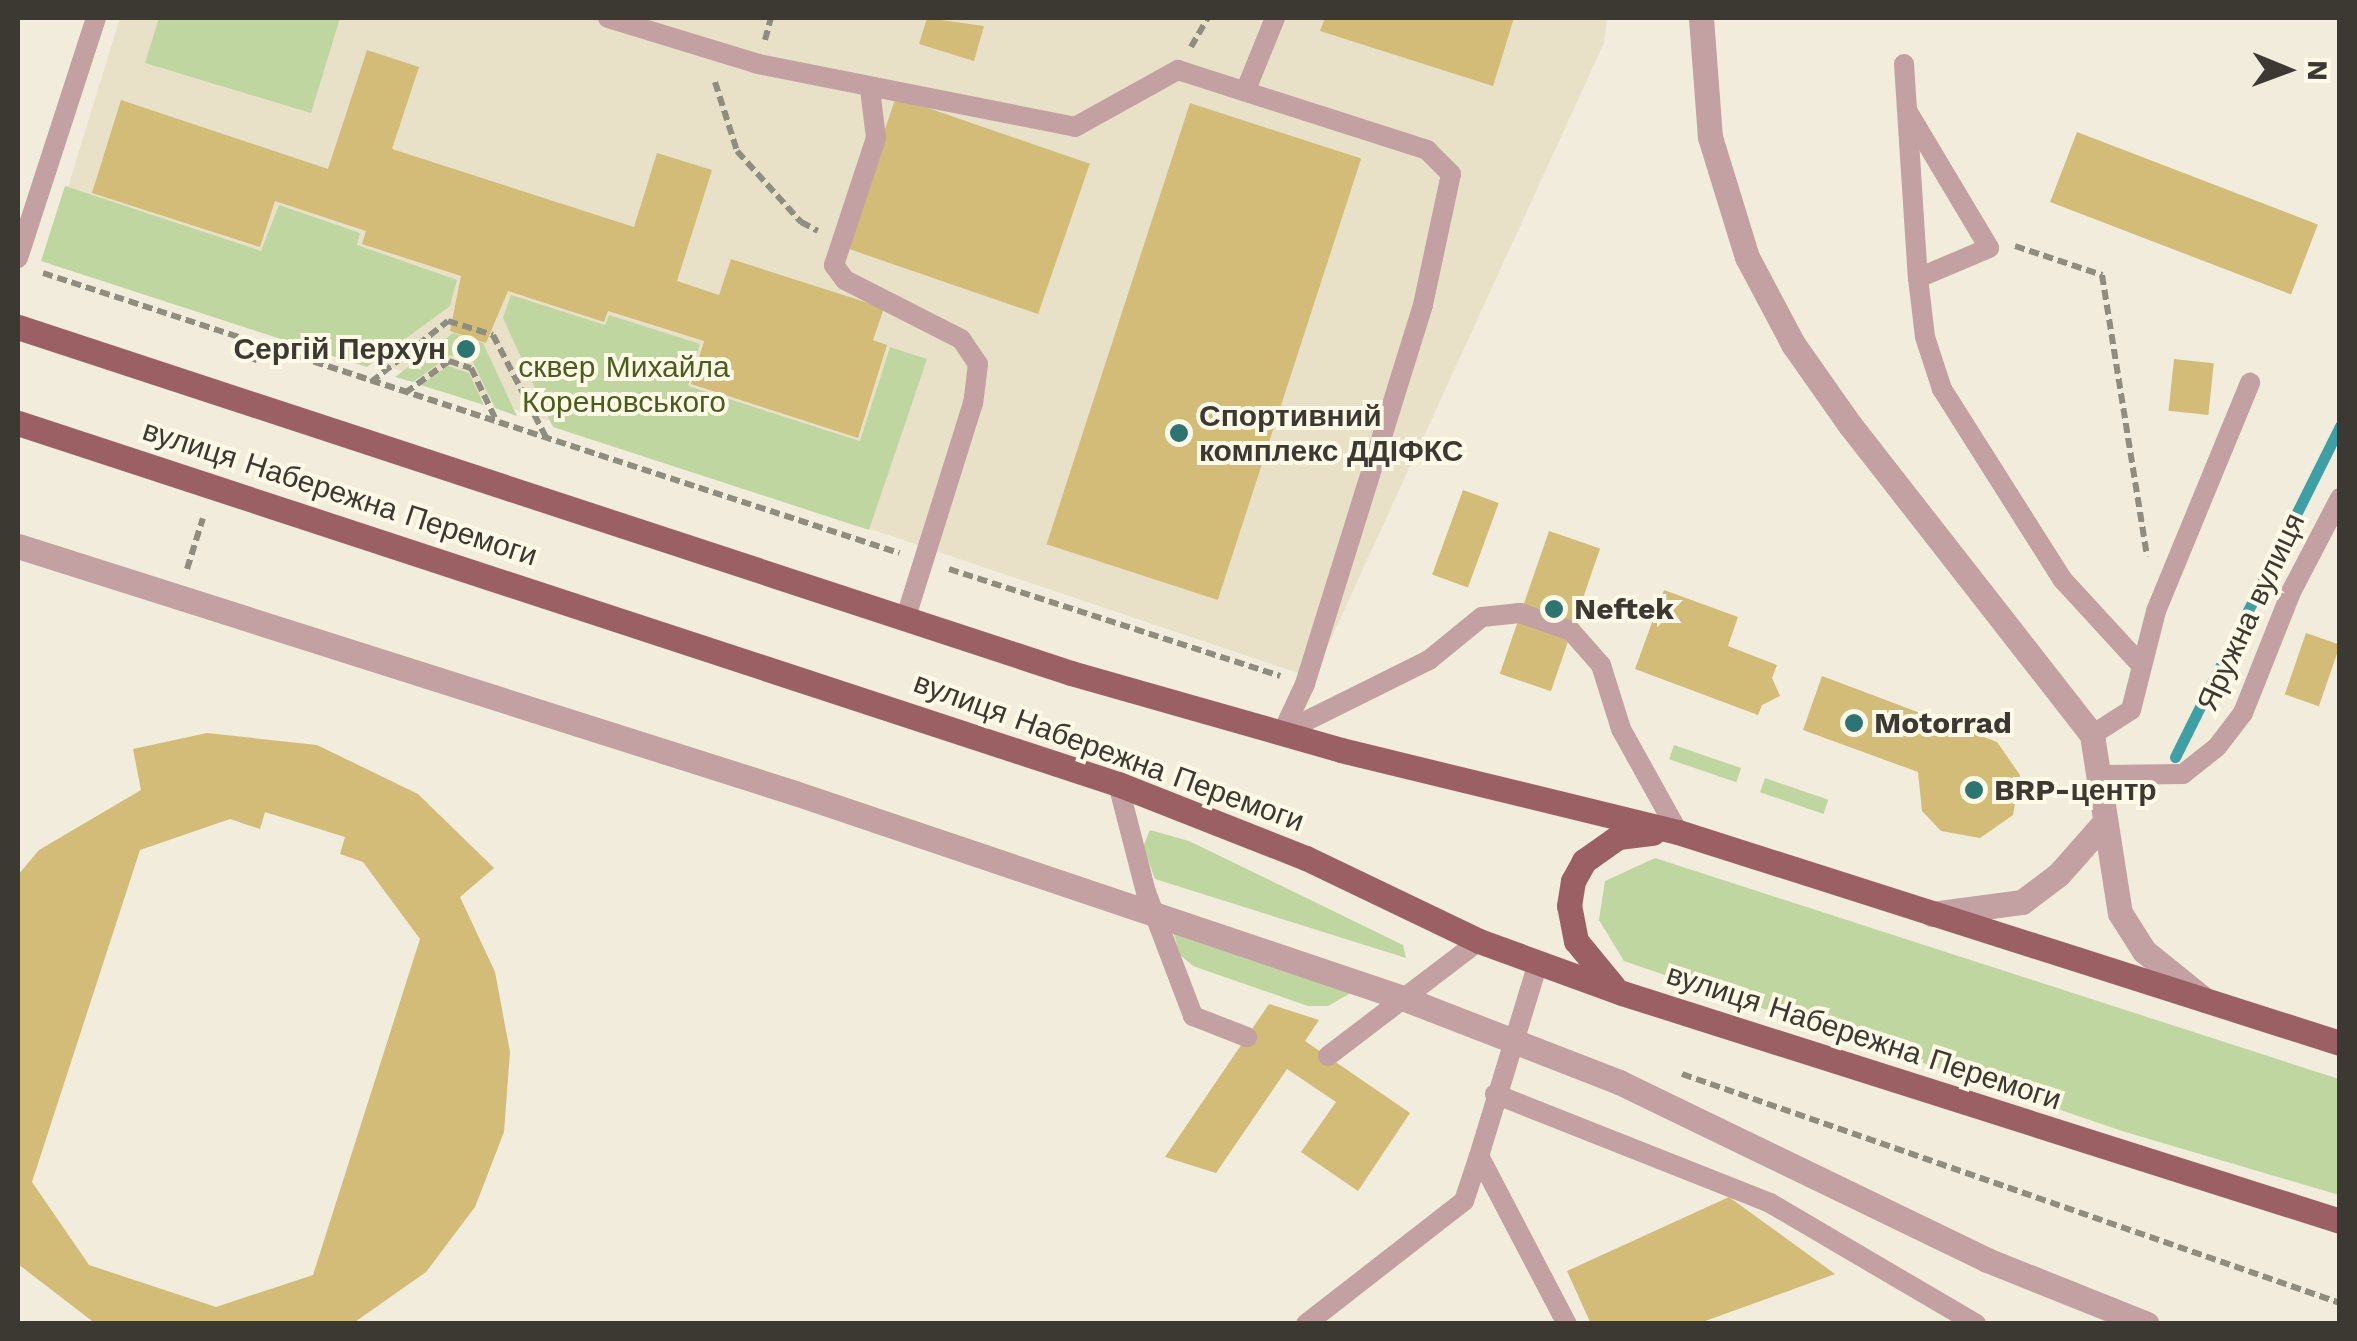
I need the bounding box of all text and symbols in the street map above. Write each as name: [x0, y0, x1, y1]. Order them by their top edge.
north arrow: [2237, 20, 2337, 120]
text: N: [2301, 60, 2334, 81]
place label: Сергій Перхун: [233, 331, 446, 367]
marker: Сергій Перхун: [455, 338, 477, 360]
park label: сквер Михайла Кореновського: [518, 349, 730, 420]
place label: Спортивний комплекс ДДІФКС: [1199, 398, 1463, 468]
street label: вулиця Набережна Перемоги: [138, 412, 542, 574]
marker: Спортивний комплекс ДДІФКС: [1168, 422, 1190, 444]
street label: Яружна вулиця: [2189, 507, 2313, 717]
place label: Neftek: [1574, 591, 1674, 627]
marker: Neftek: [1543, 598, 1565, 620]
street label: вулиця Набережна Перемоги: [909, 665, 1309, 839]
place label: Motorrad: [1874, 705, 2012, 741]
marker: Motorrad: [1843, 712, 1865, 734]
place label: BRP-центр: [1994, 772, 2157, 808]
marker: BRP-центр: [1963, 779, 1985, 801]
street label: вулиця Набережна Перемоги: [1662, 956, 2066, 1118]

